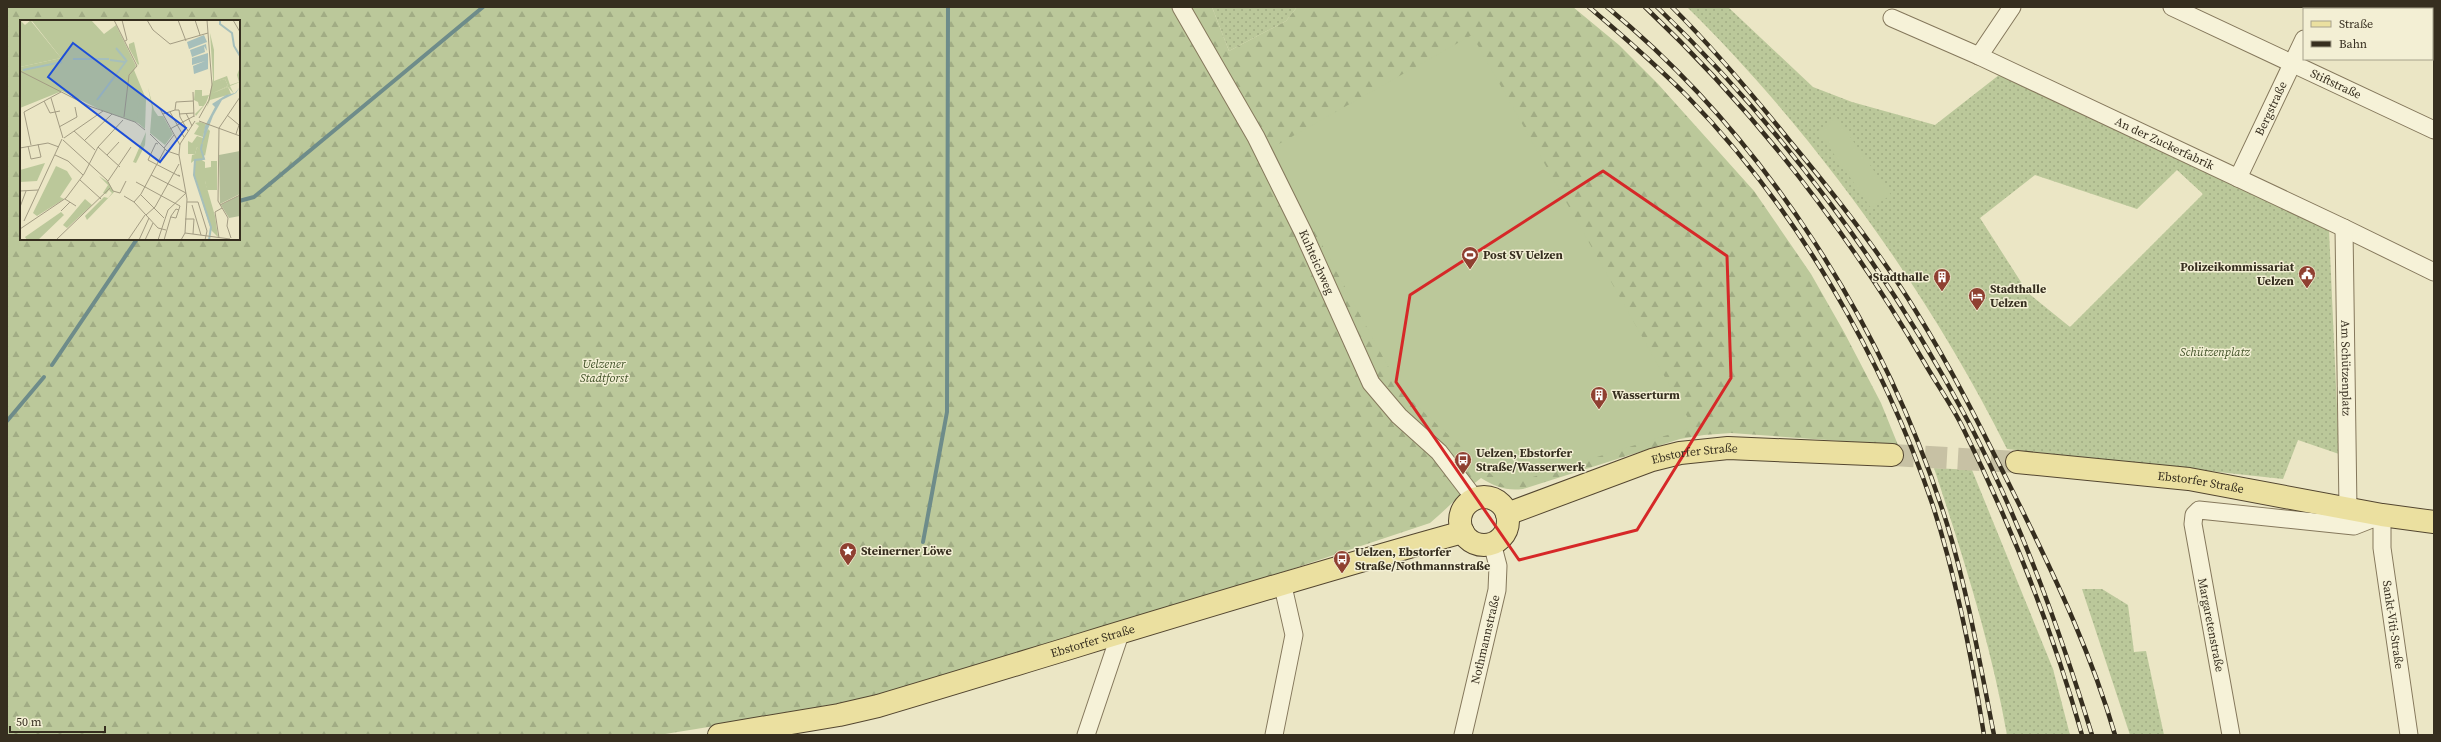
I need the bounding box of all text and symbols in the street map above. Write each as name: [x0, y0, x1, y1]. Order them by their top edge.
legend: [2303, 8, 2433, 60]
text: Straße: [2339, 16, 2373, 32]
inset map: [20, 20, 240, 240]
text: Bahn: [2339, 36, 2367, 52]
street label: Stiftstraße: [2308, 65, 2364, 103]
street label: Bergstraße: [2251, 79, 2291, 138]
street label: An der Zuckerfabrik: [2112, 113, 2217, 174]
street label: Kuhteichweg: [1295, 227, 1338, 297]
sports icon: Post SV Uelzen: [1460, 245, 1480, 270]
place label: Post SV Uelzen: [1483, 247, 1564, 263]
place label: Polizeikommissariat Uelzen: [2180, 259, 2295, 289]
public building icon: Polizeikommissariat Uelzen: [2297, 264, 2317, 289]
building icon: Stadthalle: [1932, 267, 1952, 292]
place label: Stadthalle: [1873, 269, 1929, 285]
place label: Stadthalle Uelzen: [1990, 281, 2046, 311]
hotel icon: Stadthalle Uelzen: [1967, 286, 1987, 311]
street label: Am Schützenplatz: [2337, 320, 2355, 417]
park label: Schützenplatz: [2180, 344, 2251, 360]
park label: Uelzener Stadtforst: [580, 356, 629, 386]
building icon: Wasserturm: [1589, 385, 1609, 410]
place label: Wasserturm: [1612, 387, 1680, 403]
street label: Ebstorfer Straße: [1650, 440, 1738, 468]
place label: Uelzen, Ebstorfer Straße/Wasserwerk: [1476, 445, 1586, 475]
bus stop icon: Uelzen, Ebstorfer Straße/Wasserwerk: [1453, 450, 1473, 475]
street label: Ebstorfer Straße: [2157, 468, 2245, 497]
place icon: Steinerner Löwe: [838, 541, 858, 566]
place label: Steinerner Löwe: [861, 543, 952, 559]
place label: Uelzen, Ebstorfer Straße/Nothmannstraße: [1355, 544, 1490, 574]
bus stop icon: Uelzen, Ebstorfer Straße/Nothmannstraße: [1332, 549, 1352, 574]
street label: Margaretenstraße: [2194, 577, 2228, 673]
street label: Sankt-Viti-Straße: [2379, 579, 2407, 670]
street label: Nothmannstraße: [1467, 593, 1504, 686]
street label: Ebstorfer Straße: [1049, 621, 1137, 661]
scale bar: [10, 708, 105, 734]
text: 50 m: [16, 714, 42, 730]

